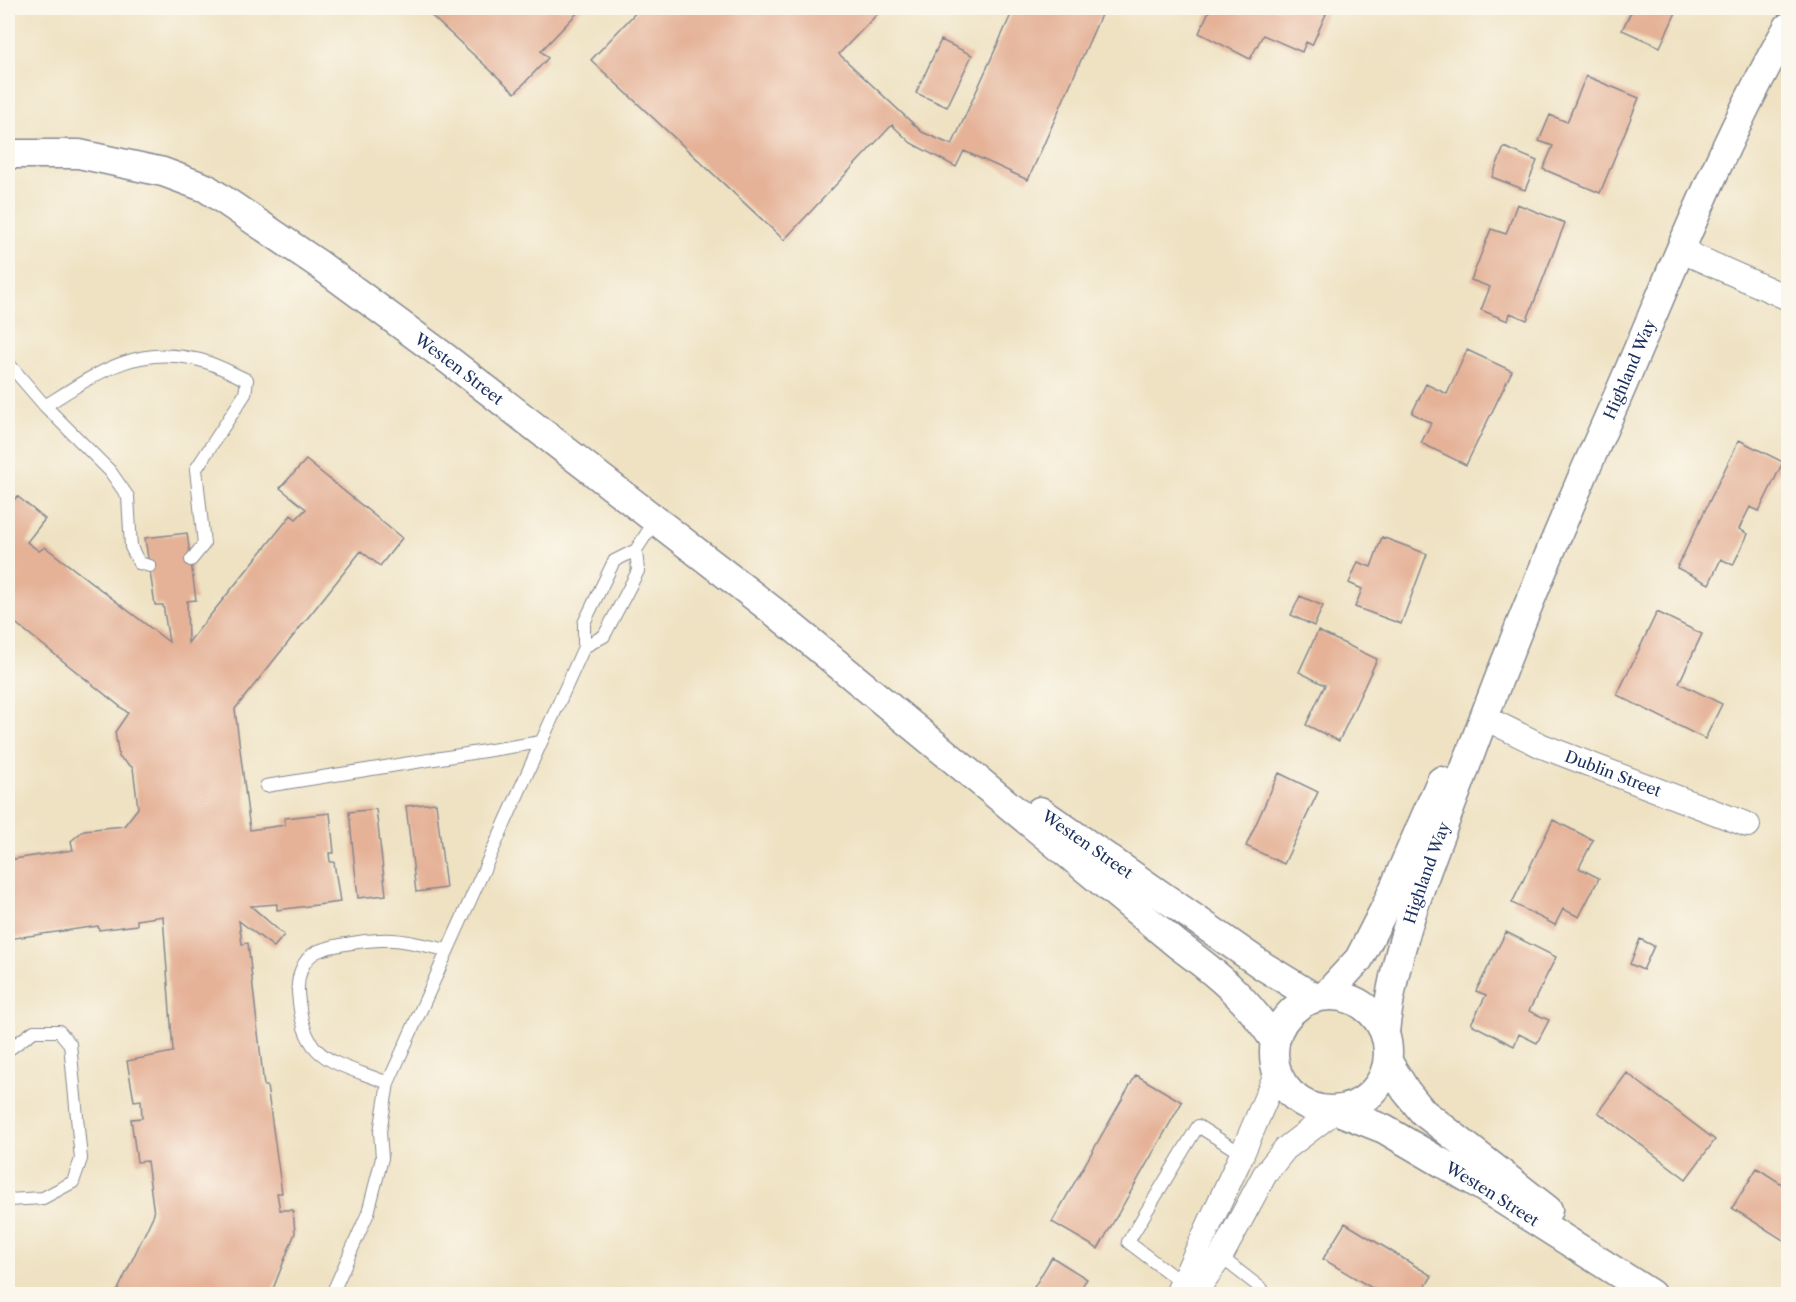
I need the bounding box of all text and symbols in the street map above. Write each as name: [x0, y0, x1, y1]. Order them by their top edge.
street label: Highland Way: [1599, 315, 1660, 422]
street label: Westen Street: [410, 328, 508, 409]
street label: Dublin Street: [1562, 746, 1665, 801]
street label: Westen Street: [1037, 805, 1137, 883]
street label: Highland Way: [1399, 818, 1454, 926]
street label: Westen Street: [1441, 1157, 1543, 1231]

